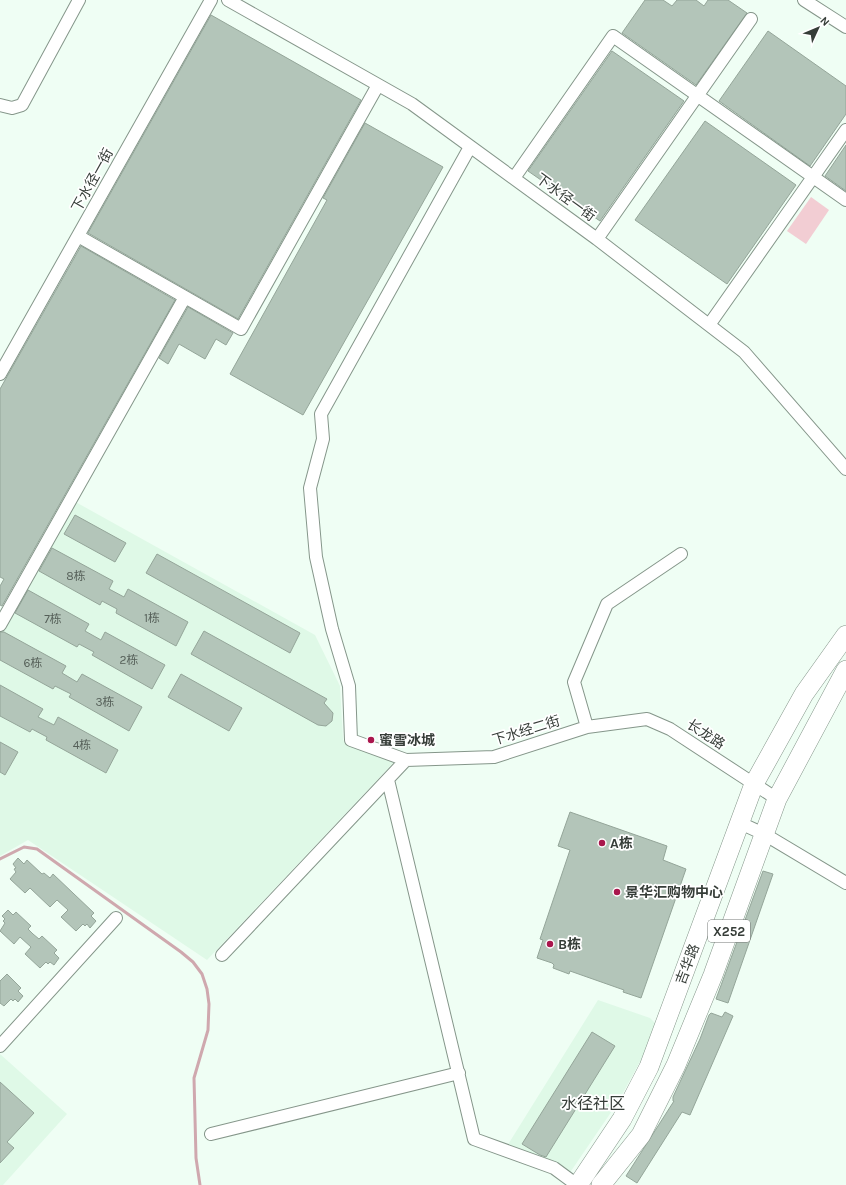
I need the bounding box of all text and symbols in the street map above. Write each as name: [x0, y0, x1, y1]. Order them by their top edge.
north arrow: [798, 8, 838, 48]
text: N: [817, 14, 832, 29]
street label: 下水径一街: [68, 146, 117, 215]
street label: 下水径一街: [532, 170, 599, 225]
house number: 8栋: [66, 569, 86, 583]
house number: 1栋: [144, 611, 160, 625]
house number: 7栋: [44, 612, 62, 626]
house number: 2栋: [120, 653, 138, 667]
house number: 6栋: [24, 656, 42, 670]
house number: 3栋: [95, 695, 115, 709]
street label: 下水经二街: [490, 712, 562, 749]
street label: 长龙路: [683, 716, 728, 753]
place label: 蜜雪冰城: [379, 732, 435, 749]
marker: 蜜雪冰城: [366, 735, 376, 745]
house number: 4栋: [73, 738, 91, 752]
place label: A栋: [610, 835, 633, 852]
marker: A栋: [597, 838, 607, 848]
place label: 景华汇购物中心: [625, 884, 723, 901]
marker: 景华汇购物中心: [612, 887, 622, 897]
road number: X252: [708, 920, 750, 942]
place label: B栋: [558, 936, 581, 953]
marker: B栋: [545, 939, 555, 949]
street label: 吉华路: [672, 942, 703, 987]
district label: 水径社区: [561, 1094, 625, 1113]

